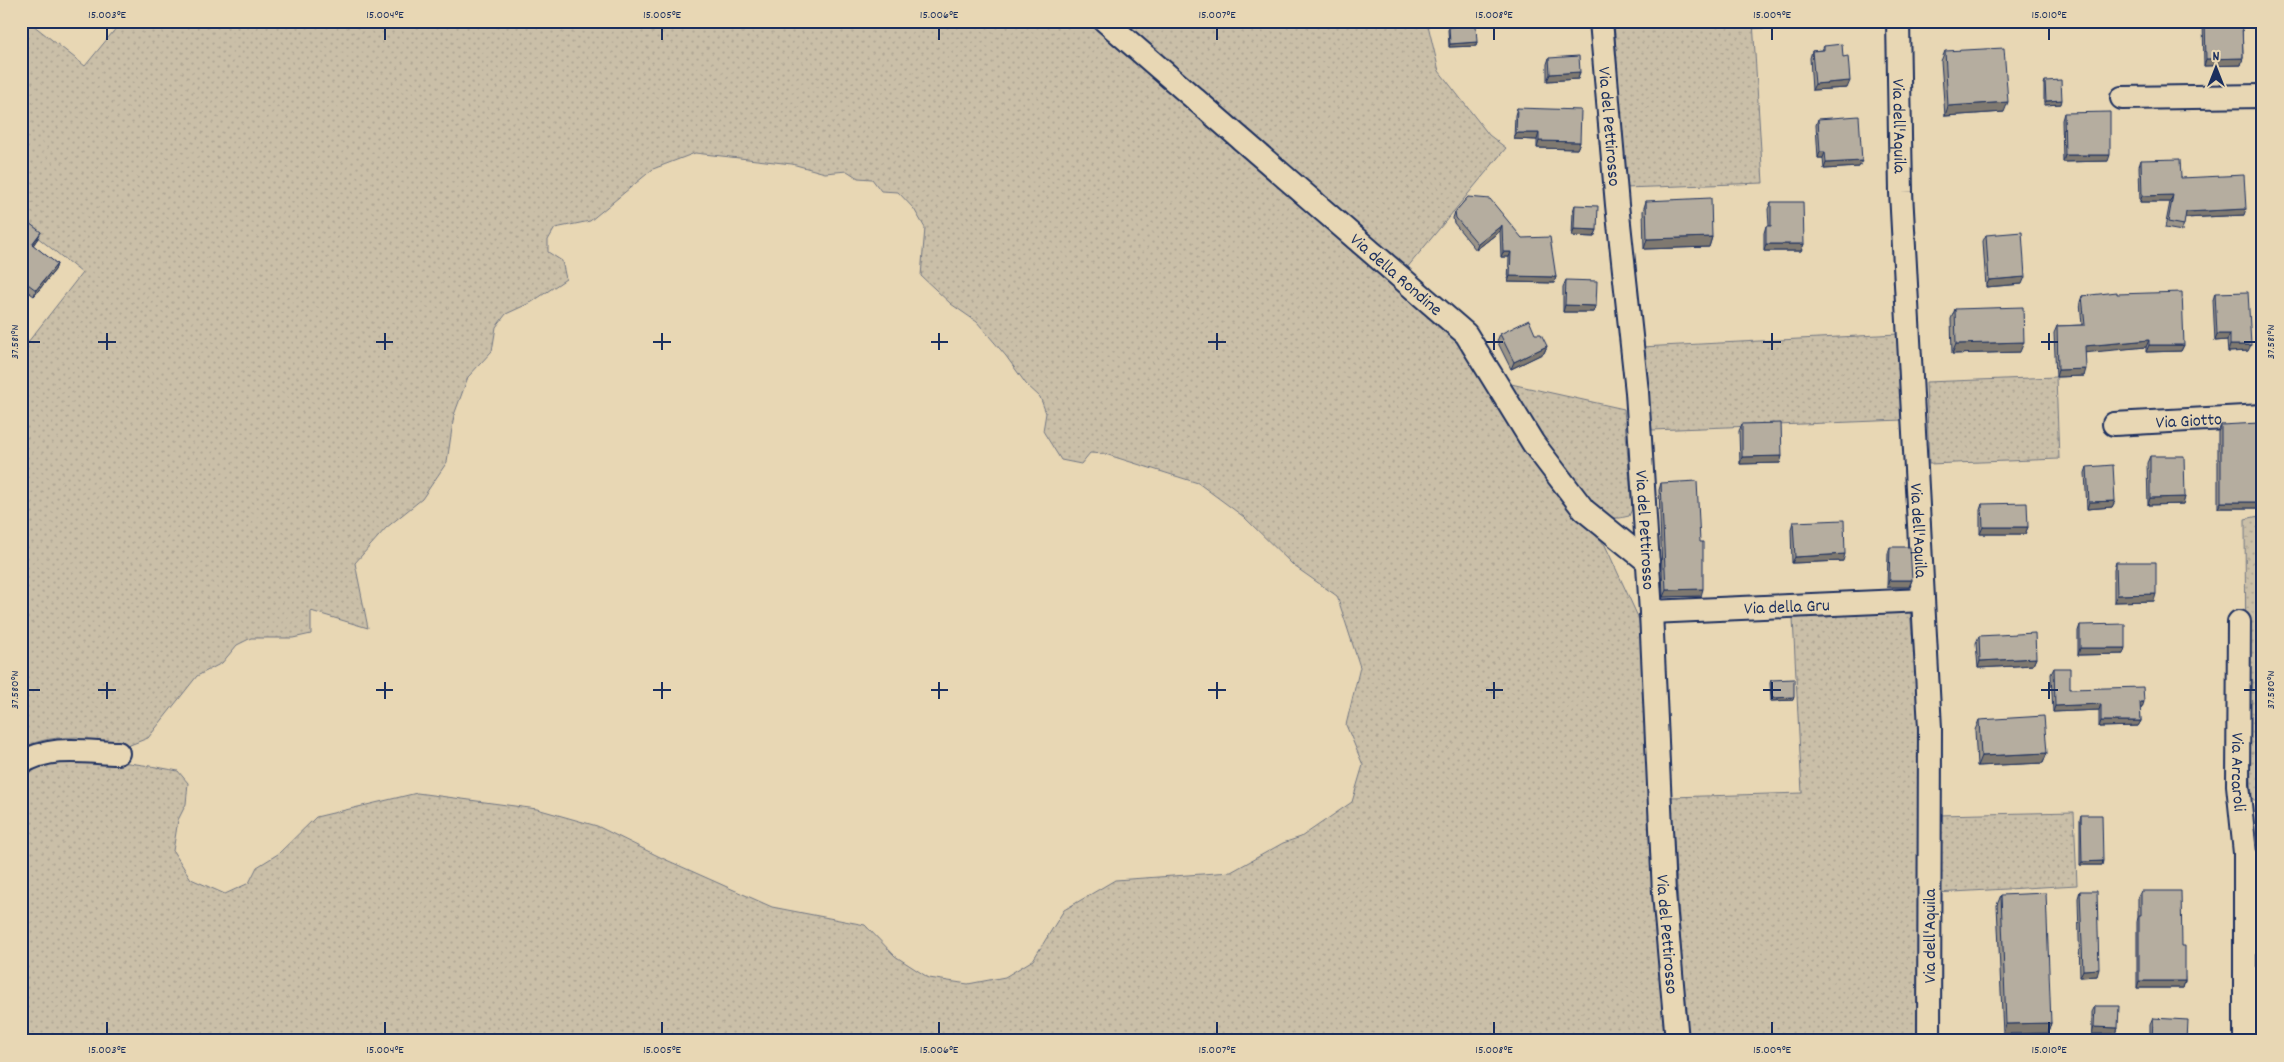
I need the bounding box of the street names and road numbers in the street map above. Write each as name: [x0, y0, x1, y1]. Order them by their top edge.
street label: Via del Pettirosso: [1590, 66, 1625, 188]
street label: Via dell'Aquila: [1884, 78, 1911, 174]
street label: Via della Rondine: [1343, 229, 1447, 323]
street label: Via Giotto: [2155, 408, 2223, 437]
street label: Via del Pettirosso: [1627, 469, 1660, 591]
street label: Via dell'Aquila: [1902, 483, 1932, 579]
street label: Via della Gru: [1744, 594, 1830, 623]
street label: Via Arcaroli: [2223, 732, 2251, 813]
street label: Via del Pettirosso: [1648, 874, 1683, 995]
street label: Via dell'Aquila: [1919, 888, 1944, 983]

